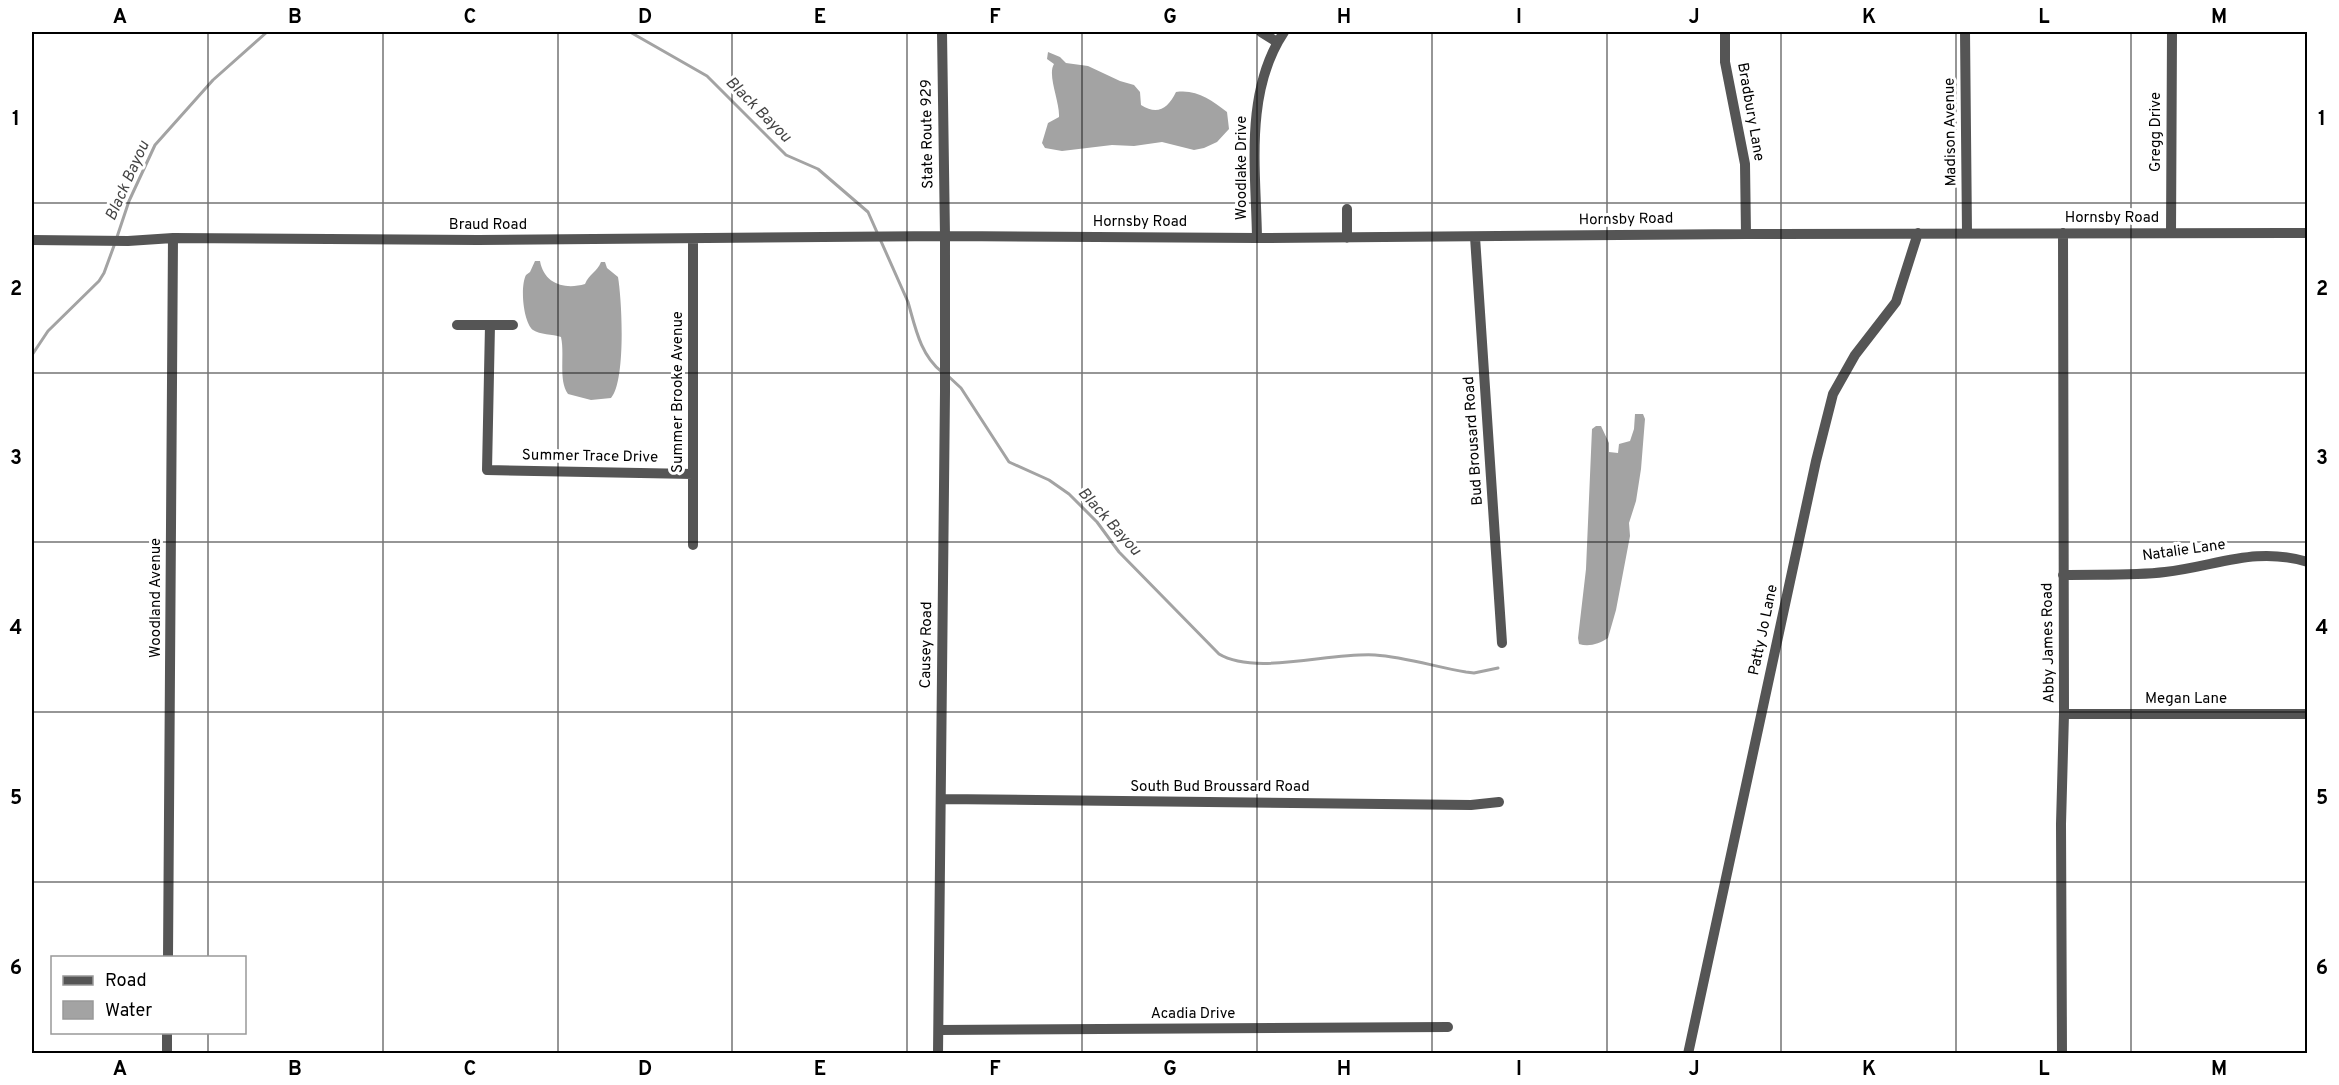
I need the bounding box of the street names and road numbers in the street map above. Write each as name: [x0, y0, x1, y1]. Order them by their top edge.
street label: Bradbury Lane: [1732, 61, 1768, 163]
street label: Madison Avenue: [1941, 78, 1961, 186]
street label: State Route 929: [918, 79, 938, 189]
street label: Gregg Drive: [2147, 92, 2166, 172]
street label: Woodlake Drive: [1233, 116, 1252, 220]
street label: Hornsby Road: [2065, 209, 2159, 228]
street label: Hornsby Road: [1579, 210, 1673, 230]
street label: Hornsby Road: [1093, 213, 1187, 232]
street label: Braud Road: [449, 216, 527, 235]
street label: Summer Brooke Avenue: [669, 311, 688, 473]
street label: Bud Brousard Road: [1460, 376, 1488, 506]
street label: Summer Trace Drive: [522, 446, 658, 468]
street label: Natalie Lane: [2141, 536, 2227, 566]
street label: Woodland Avenue: [147, 538, 166, 658]
street label: Abby James Road: [2038, 582, 2060, 704]
street label: Patty Jo Lane: [1745, 583, 1783, 677]
street label: Causey Road: [917, 601, 937, 689]
street label: Megan Lane: [2145, 690, 2227, 709]
street label: South Bud Broussard Road: [1130, 778, 1310, 797]
street label: Acadia Drive: [1151, 1005, 1235, 1024]

